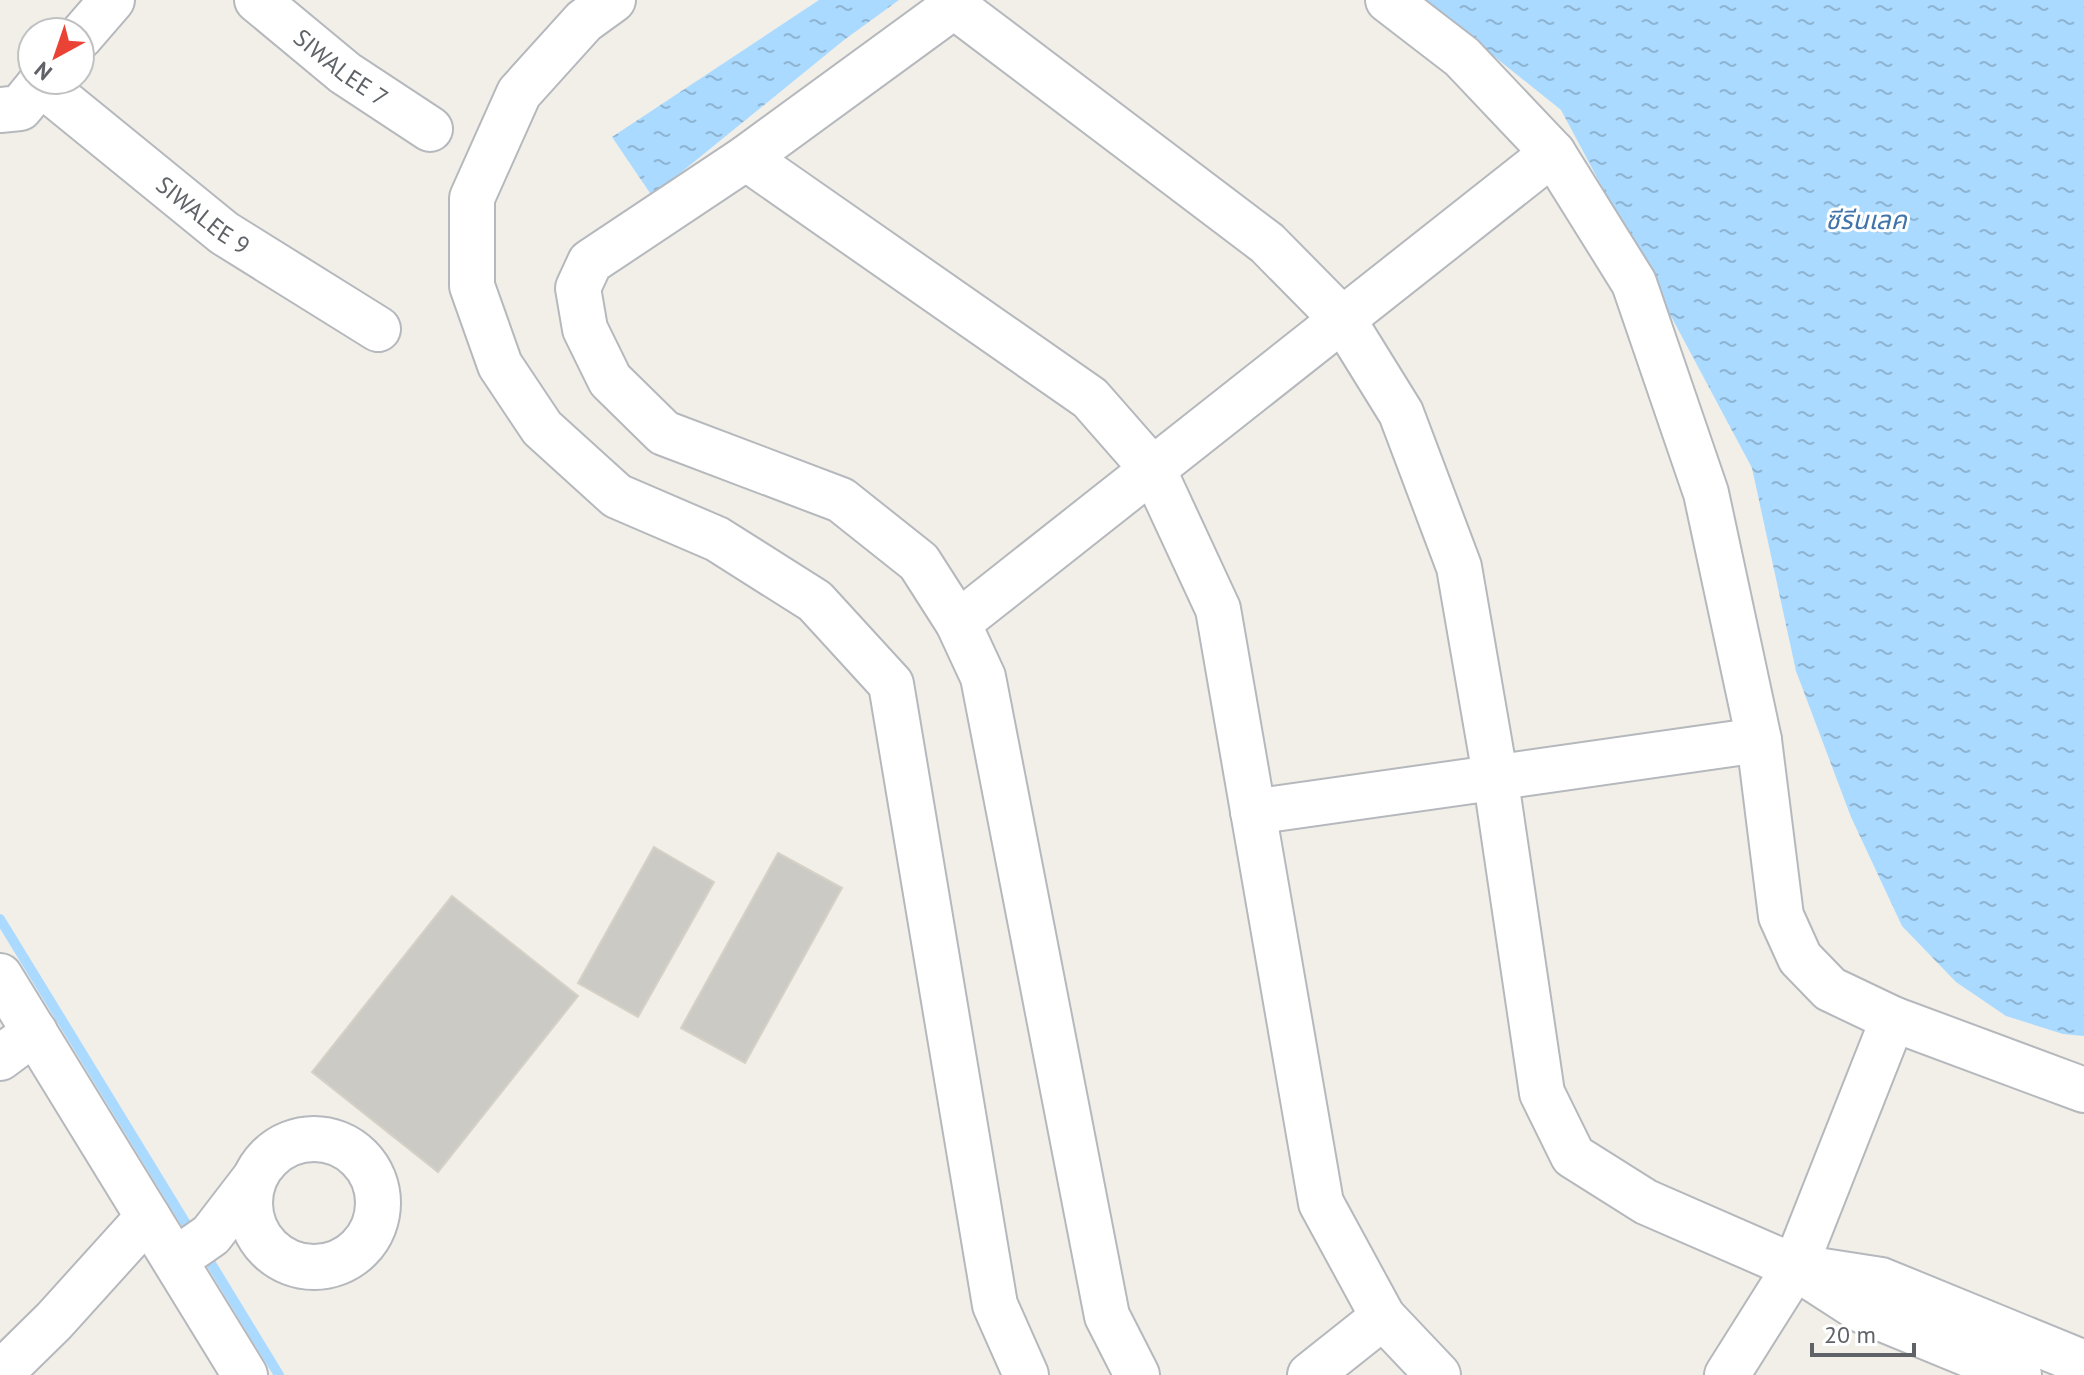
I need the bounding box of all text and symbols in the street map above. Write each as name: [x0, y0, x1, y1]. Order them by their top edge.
north arrow: [16, 16, 96, 96]
street label: SIWALEE 7: [288, 22, 394, 113]
text: N: [29, 56, 58, 87]
street label: SIWALEE 9: [150, 169, 256, 261]
water label: ซีรีนเลค: [1825, 203, 1908, 236]
scale bar: [1812, 1307, 1914, 1357]
text: 20 m: [1824, 1319, 1876, 1350]

